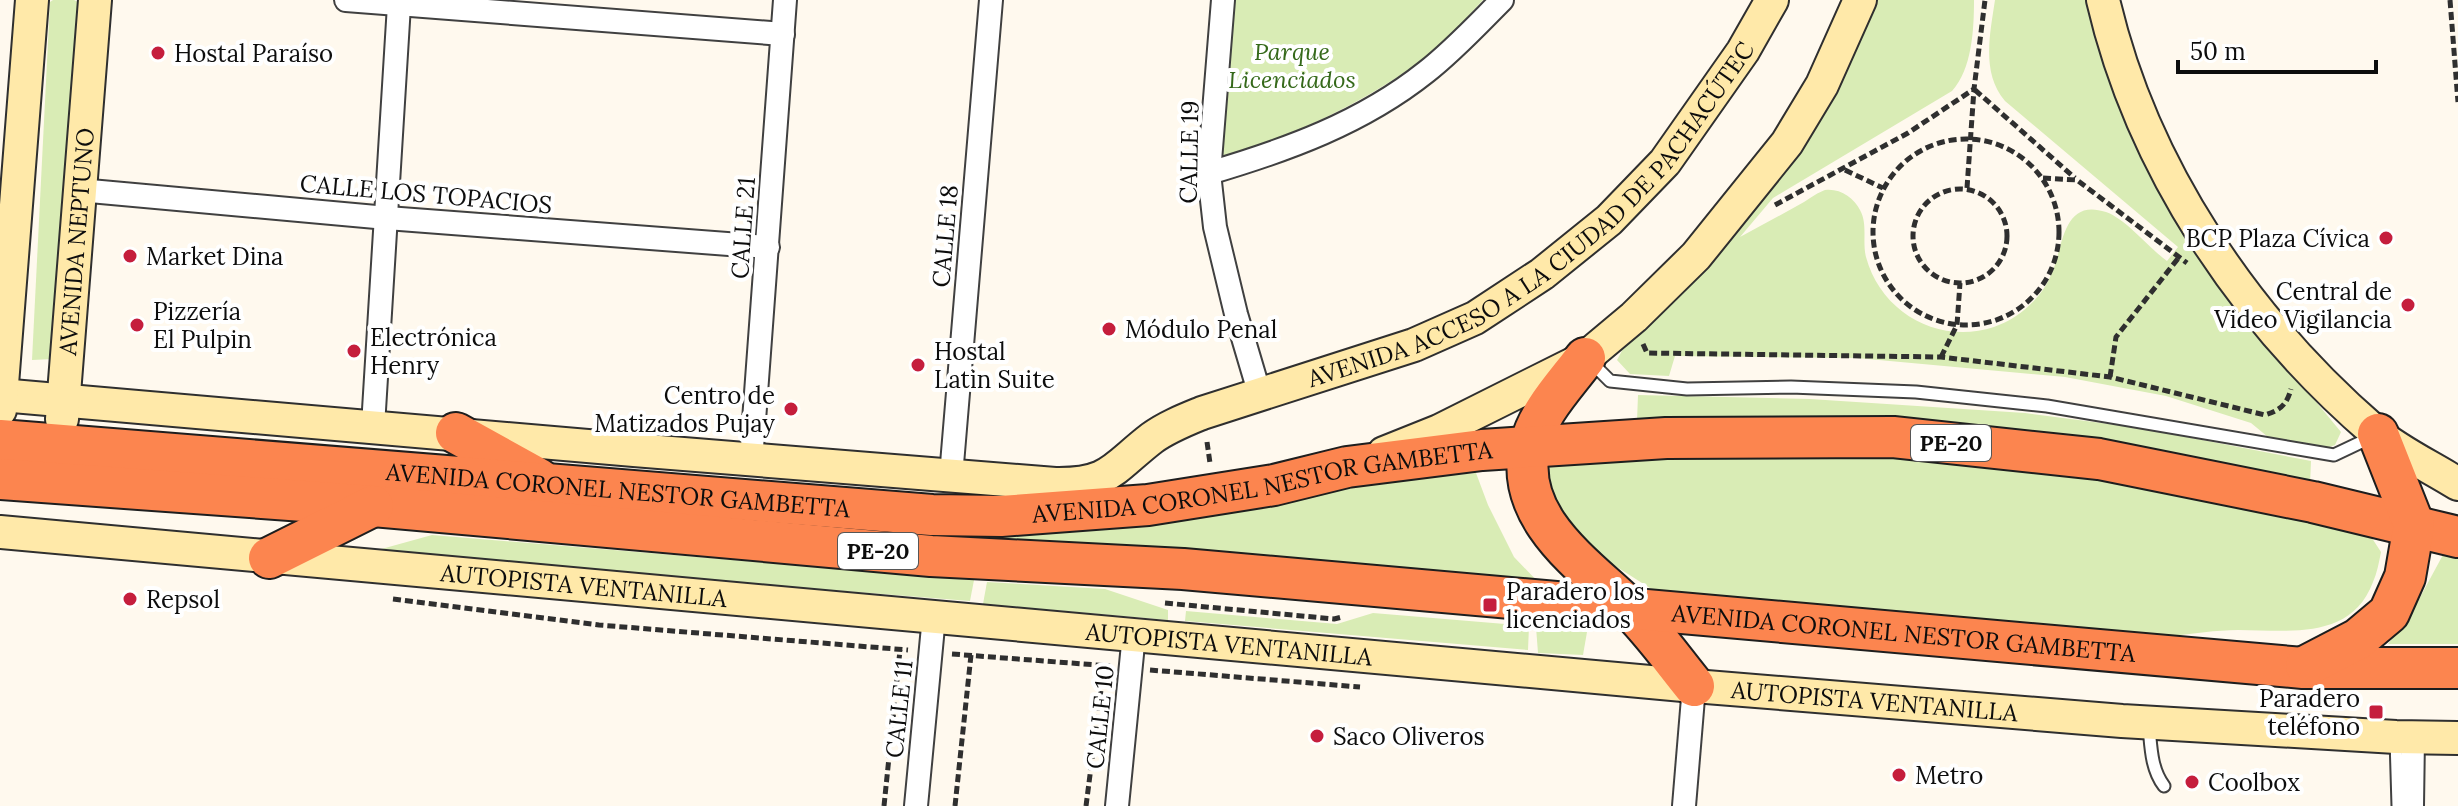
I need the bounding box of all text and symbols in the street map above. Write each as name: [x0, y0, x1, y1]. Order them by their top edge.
scale bar: [2178, 24, 2376, 74]
park label: Parque Licenciados: [1228, 36, 1356, 95]
street label: AVENIDA ACCESO A LA CIUDAD DE PACHACÚTEC: [1302, 36, 1761, 394]
text: 50 m: [2190, 36, 2246, 67]
place label: Hostal Paraíso: [174, 38, 333, 69]
marker: Hostal Paraíso: [149, 44, 167, 62]
street label: CALLE 19: [1173, 100, 1205, 204]
street label: AVENIDA NEPTUNO: [51, 127, 100, 358]
street label: CALLE LOS TOPACIOS: [299, 168, 553, 220]
street label: CALLE 21: [724, 176, 762, 280]
street label: CALLE 18: [925, 183, 965, 289]
place label: BCP Plaza Cívica: [2186, 223, 2370, 254]
marker: BCP Plaza Cívica: [2377, 229, 2395, 247]
place label: Market Dina: [146, 241, 283, 272]
marker: Market Dina: [121, 247, 139, 265]
place label: Central de Video Vigilancia: [2213, 276, 2392, 335]
place label: Pizzería El Pulpin: [153, 296, 252, 355]
marker: Central de Video Vigilancia: [2399, 296, 2417, 314]
place label: Módulo Penal: [1125, 314, 1277, 345]
marker: Pizzería El Pulpin: [128, 316, 146, 334]
marker: Módulo Penal: [1100, 320, 1118, 338]
place label: Electrónica Henry: [370, 322, 497, 381]
place label: Hostal Latin Suite: [934, 336, 1055, 395]
marker: Electrónica Henry: [345, 342, 363, 360]
marker: Hostal Latin Suite: [909, 356, 927, 374]
place label: Centro de Matizados Pujay: [594, 380, 775, 439]
marker: Centro de Matizados Pujay: [782, 400, 800, 418]
road number: PE-20: [1911, 425, 1991, 461]
street label: AVENIDA CORONEL NESTOR GAMBETTA: [1030, 434, 1494, 529]
street label: AVENIDA CORONEL NESTOR GAMBETTA: [384, 456, 852, 524]
road number: PE-20: [838, 533, 918, 569]
street label: AUTOPISTA VENTANILLA: [438, 557, 729, 614]
place label: Paradero los licenciados: [1506, 576, 1645, 635]
place label: Repsol: [146, 584, 220, 615]
marker: Repsol: [121, 590, 139, 608]
marker: Paradero los licenciados: [1481, 596, 1499, 614]
street label: AVENIDA CORONEL NESTOR GAMBETTA: [1669, 597, 2138, 669]
street label: AUTOPISTA VENTANILLA: [1083, 615, 1374, 672]
street label: CALLE 11: [878, 659, 920, 759]
street label: CALLE 10: [1079, 664, 1121, 770]
street label: AUTOPISTA VENTANILLA: [1729, 674, 2020, 728]
place label: Paradero teléfono: [2259, 683, 2360, 742]
marker: Paradero teléfono: [2367, 703, 2385, 721]
place label: Saco Oliveros: [1333, 721, 1485, 752]
marker: Saco Oliveros: [1308, 727, 1326, 745]
place label: Metro: [1915, 760, 1983, 791]
marker: Metro: [1890, 766, 1908, 784]
place label: Coolbox: [2208, 767, 2300, 798]
marker: Coolbox: [2183, 773, 2201, 791]

